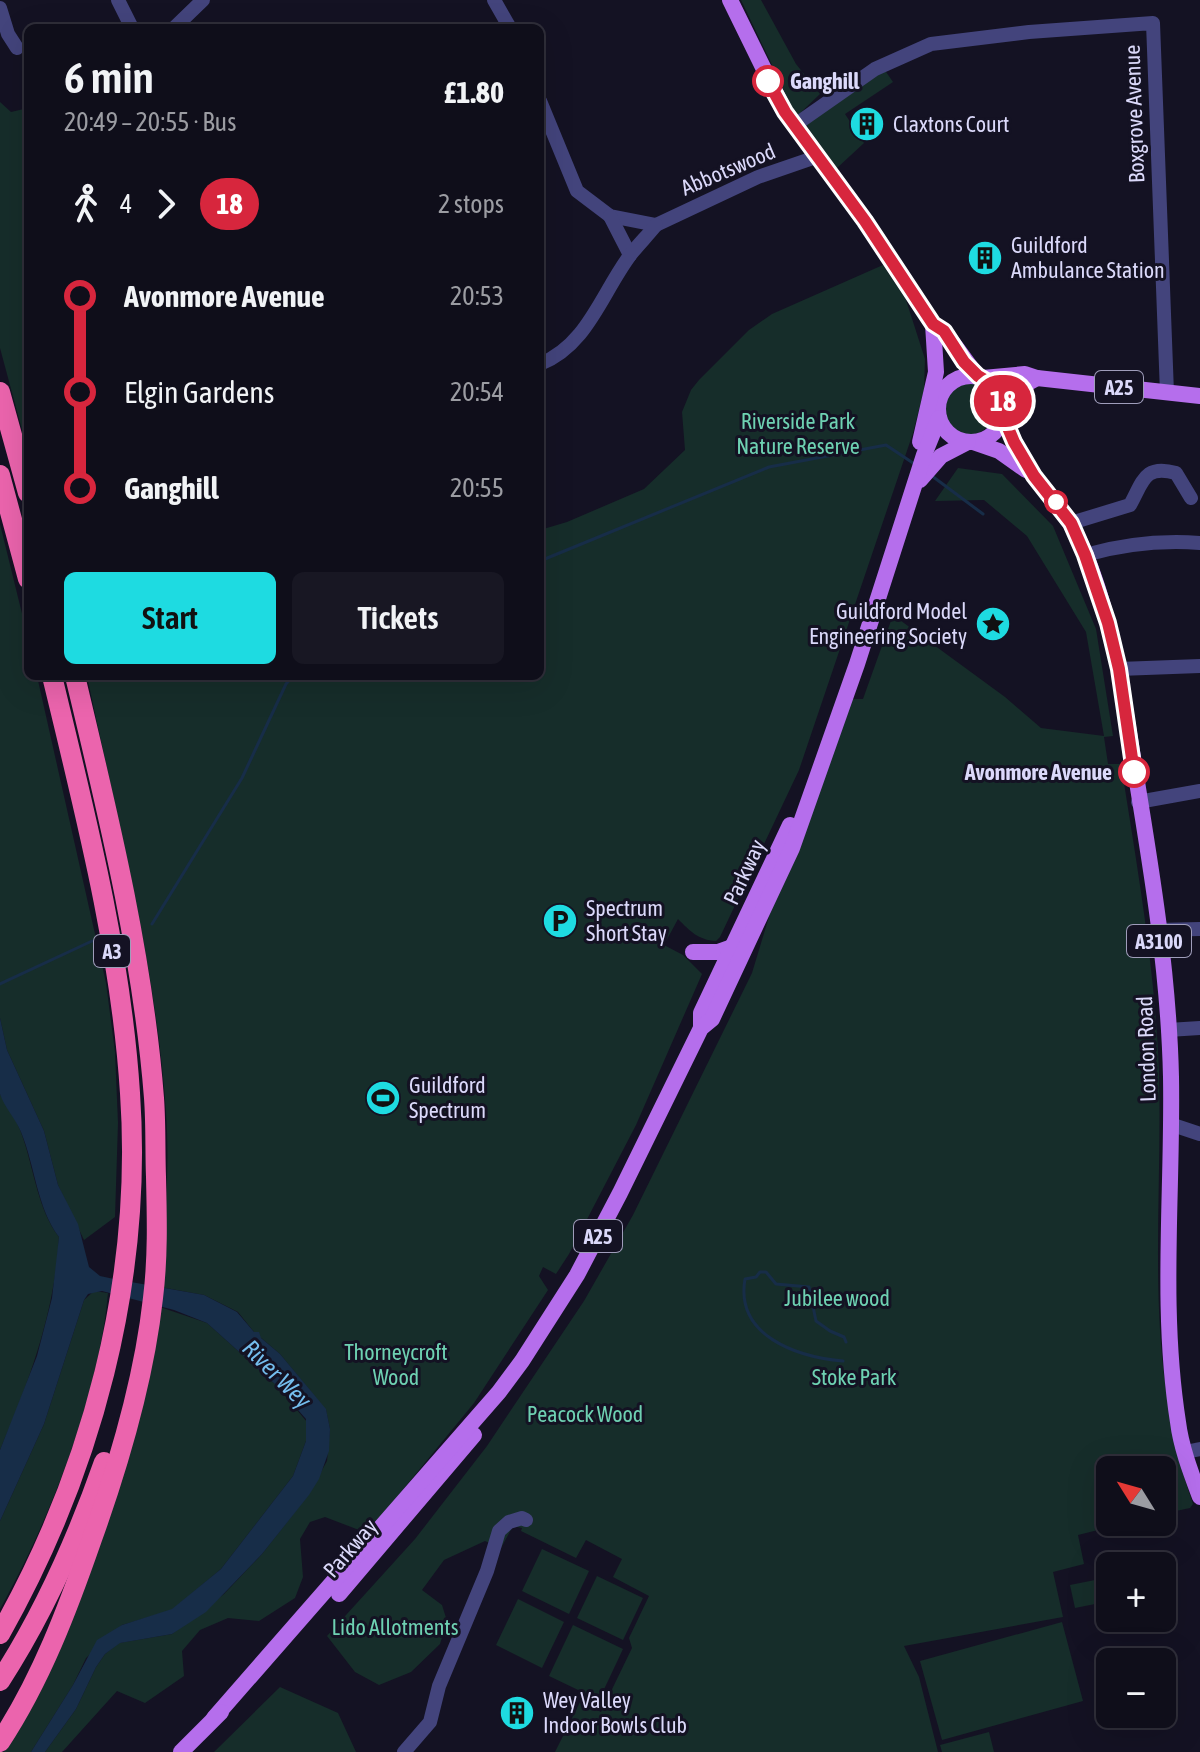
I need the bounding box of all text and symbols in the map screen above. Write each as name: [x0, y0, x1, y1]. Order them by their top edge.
street label: Boxgrove Avenue: [1119, 44, 1149, 184]
text: 6 min: [64, 52, 154, 102]
marker: Ganghill: [753, 66, 783, 96]
place label: Ganghill: [790, 68, 861, 94]
text: £1.80: [444, 75, 504, 109]
building icon: Claxtons Court: [848, 105, 886, 143]
text: 20:49 – 20:55 · Bus: [64, 107, 236, 137]
place label: Claxtons Court: [893, 111, 1009, 137]
street label: Abbotswood: [677, 137, 779, 201]
icon: walk: [64, 182, 108, 226]
icon: forward: [144, 182, 188, 226]
text: 18: [216, 188, 243, 220]
text: 4: [120, 189, 132, 219]
text: 2 stops: [438, 189, 504, 219]
place label: Guildford Ambulance Station: [1011, 232, 1165, 283]
building icon: Guildford Ambulance Station: [966, 239, 1004, 277]
text: Avonmore Avenue: [124, 279, 325, 313]
text: 20:53: [450, 281, 504, 311]
road number: A25: [1095, 371, 1143, 403]
text: Elgin Gardens: [124, 375, 274, 409]
line badge: 18: [967, 375, 1039, 427]
text: 20:54: [450, 377, 504, 407]
text: 18: [990, 385, 1016, 417]
park label: Riverside Park Nature Reserve: [736, 408, 860, 459]
text: Ganghill: [124, 471, 219, 505]
text: 20:55: [450, 473, 504, 503]
unlabelled marker: [1045, 491, 1067, 513]
button: Start: [64, 572, 276, 664]
button: Tickets: [292, 572, 504, 664]
place label: Guildford Model Engineering Society: [809, 598, 967, 649]
place icon: Guildford Model Engineering Society: [974, 605, 1012, 643]
marker: Avonmore Avenue: [1119, 757, 1149, 787]
place label: Avonmore Avenue: [964, 759, 1112, 785]
street label: Parkway: [718, 835, 770, 909]
place label: Spectrum Short Stay: [586, 895, 667, 946]
parking icon: Spectrum Short Stay: [541, 902, 579, 940]
road number: A3100: [1127, 925, 1191, 957]
road number: A3: [94, 935, 130, 967]
street label: London Road: [1131, 996, 1161, 1102]
place label: Guildford Spectrum: [409, 1072, 486, 1123]
sports icon: Guildford Spectrum: [364, 1079, 402, 1117]
road number: A25: [574, 1220, 622, 1252]
park label: Jubilee wood: [784, 1285, 890, 1311]
water label: River Wey: [237, 1334, 317, 1414]
park label: Thorneycroft Wood: [344, 1339, 448, 1390]
park label: Stoke Park: [812, 1364, 897, 1390]
park label: Peacock Wood: [527, 1401, 643, 1427]
north arrow: [1096, 1456, 1176, 1536]
map controls: [1096, 1456, 1176, 1728]
street label: Parkway: [318, 1513, 382, 1583]
button: +: [1096, 1552, 1176, 1632]
park label: Lido Allotments: [332, 1614, 459, 1640]
button: −: [1096, 1648, 1176, 1728]
place label: Wey Valley Indoor Bowls Club: [543, 1687, 687, 1738]
building icon: Wey Valley Indoor Bowls Club: [498, 1694, 536, 1732]

